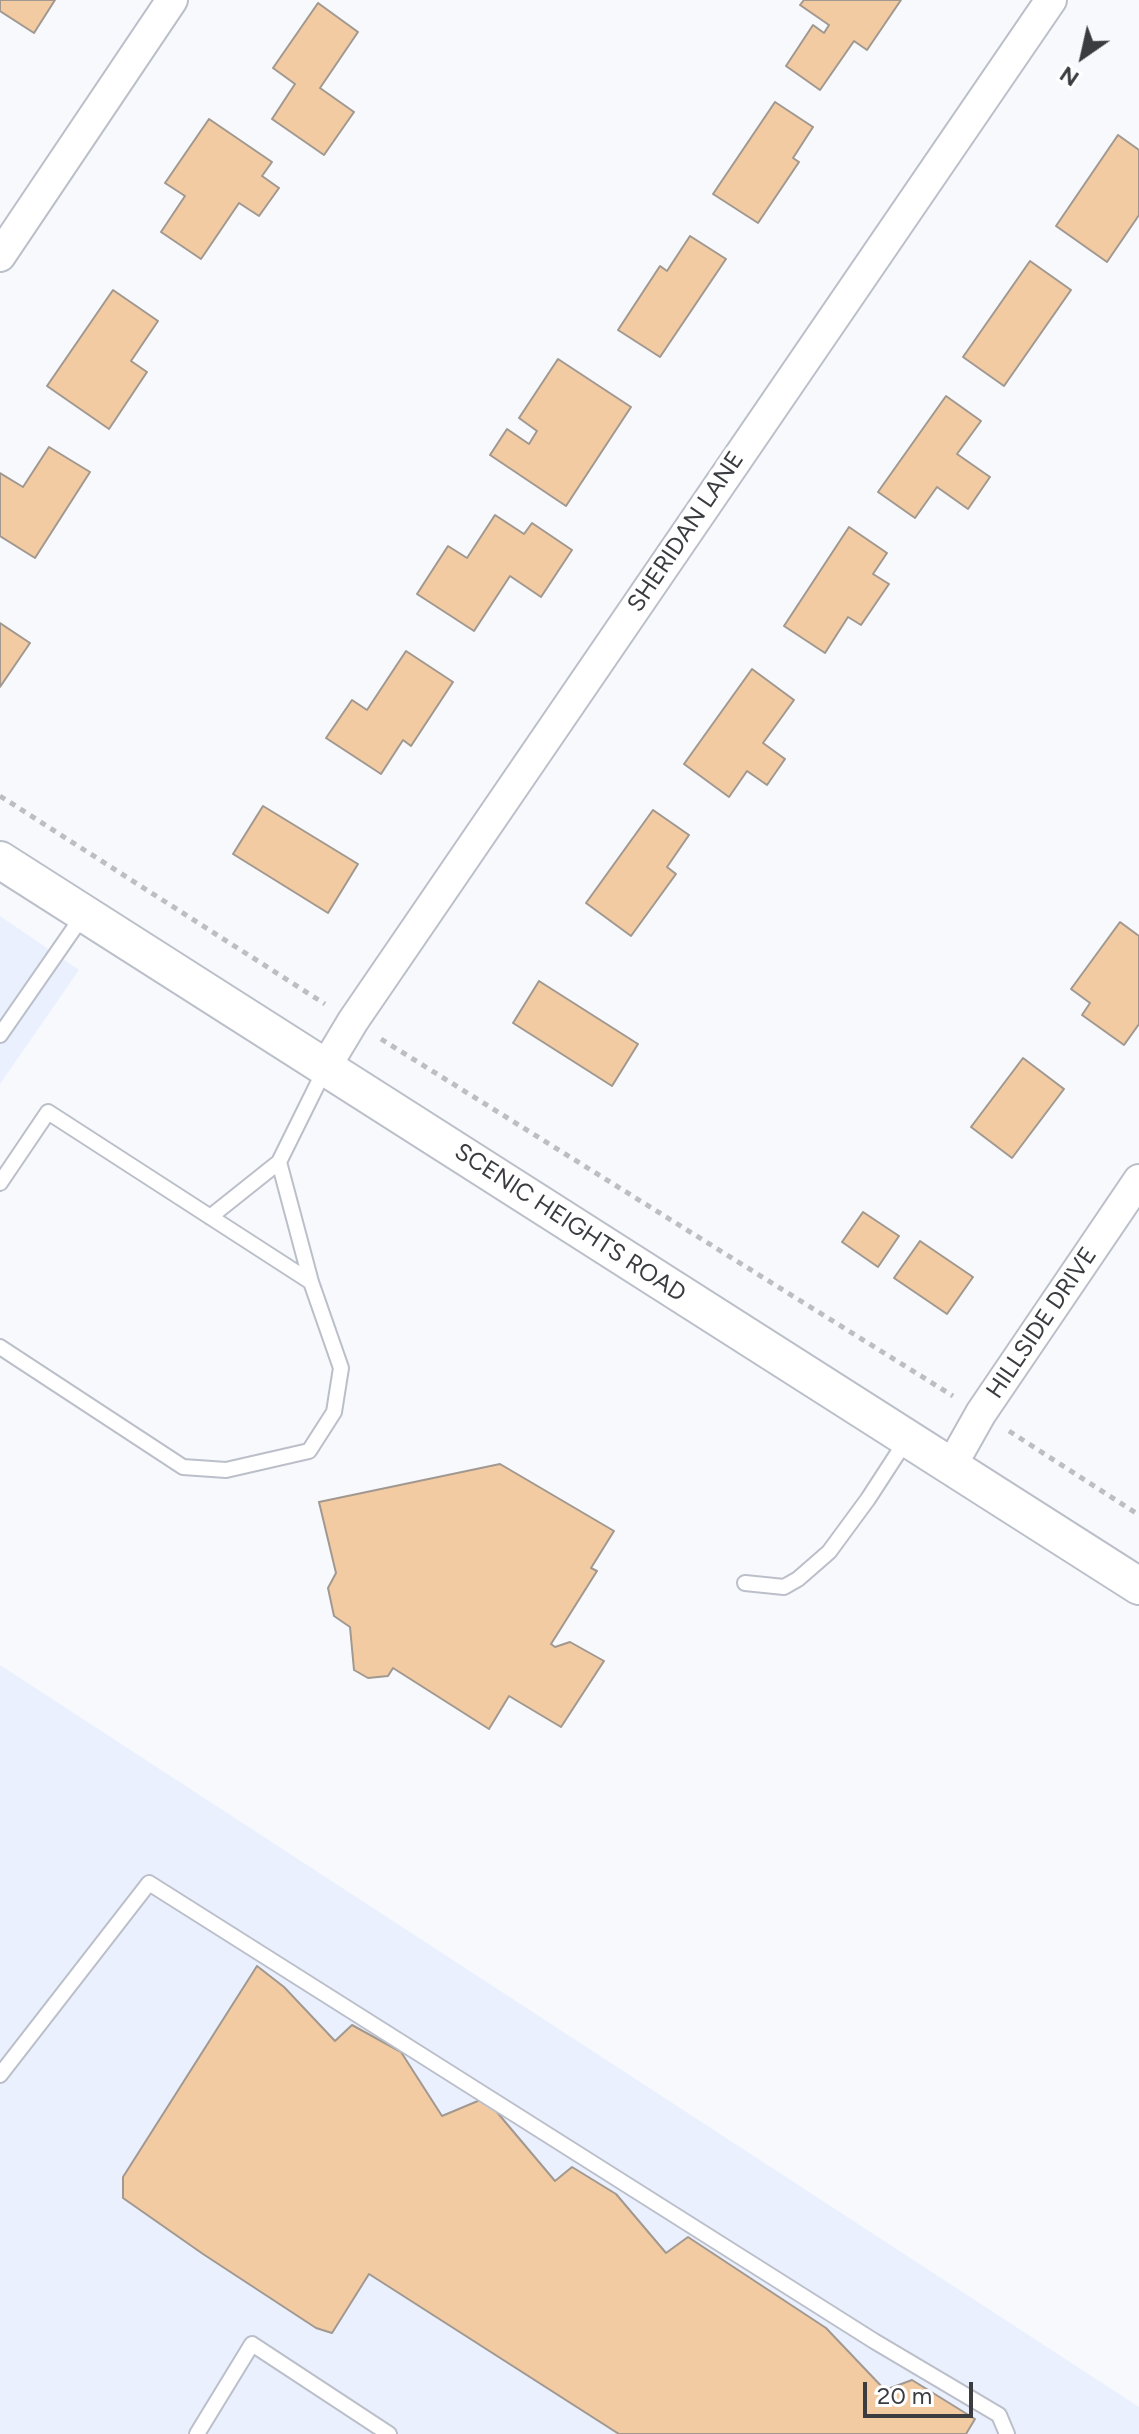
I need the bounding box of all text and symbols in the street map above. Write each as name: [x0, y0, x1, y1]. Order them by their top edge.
north arrow: [1043, 16, 1123, 96]
text: N: [1055, 60, 1084, 92]
street label: SHERIDAN LANE: [622, 446, 750, 618]
street label: SCENIC HEIGHTS ROAD: [449, 1137, 691, 1309]
street label: HILLSIDE DRIVE: [981, 1242, 1103, 1404]
scale bar: [867, 2366, 977, 2416]
text: 20 m: [877, 2381, 932, 2410]

